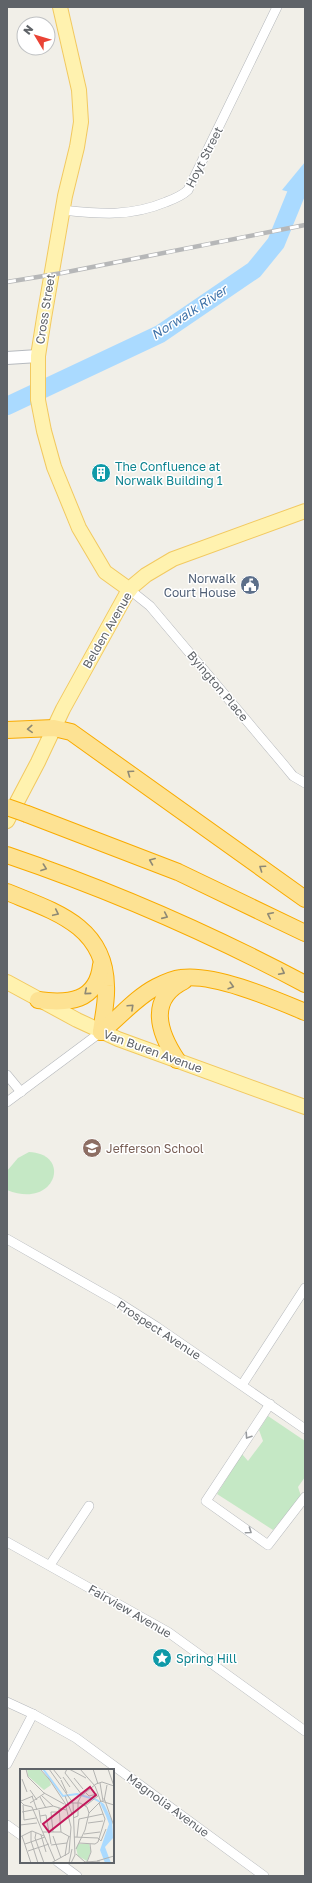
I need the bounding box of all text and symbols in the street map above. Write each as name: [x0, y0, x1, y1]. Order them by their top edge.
north arrow: [16, 16, 56, 56]
text: N: [20, 22, 35, 37]
street label: Hoyt Street: [182, 124, 226, 190]
street label: Cross Street: [32, 272, 58, 345]
water label: Norwalk River: [148, 280, 232, 342]
place label: The Confluence at Norwalk Building 1: [115, 459, 223, 488]
building icon: The Confluence at Norwalk Building 1: [90, 462, 112, 484]
place label: Norwalk Court House: [164, 571, 236, 600]
public building icon: Norwalk Court House: [239, 574, 261, 596]
street label: Belden Avenue: [79, 589, 135, 671]
street label: Byington Place: [184, 648, 252, 724]
one-way arrow: [27, 724, 33, 733]
one-way arrow: [128, 771, 135, 778]
one-way arrow: [149, 858, 156, 866]
one-way arrow: [40, 863, 47, 871]
one-way arrow: [259, 866, 266, 873]
one-way arrow: [51, 908, 59, 916]
one-way arrow: [160, 911, 168, 919]
one-way arrow: [267, 913, 275, 920]
one-way arrow: [278, 967, 285, 975]
one-way arrow: [228, 981, 234, 989]
one-way arrow: [85, 987, 92, 994]
one-way arrow: [126, 1004, 133, 1011]
street label: Van Buren Avenue: [102, 1026, 204, 1076]
school or university icon: Jefferson School: [81, 1137, 103, 1159]
place label: Jefferson School: [106, 1141, 204, 1156]
street label: Prospect Avenue: [114, 1297, 204, 1363]
one-way arrow: [246, 1432, 253, 1439]
one-way arrow: [244, 1526, 251, 1533]
street label: Fairview Avenue: [86, 1581, 174, 1641]
place icon: Spring Hill: [151, 1647, 173, 1669]
place label: Spring Hill: [176, 1651, 237, 1666]
inset map: [20, 1769, 114, 1863]
street label: Magnolia Avenue: [124, 1770, 212, 1840]

